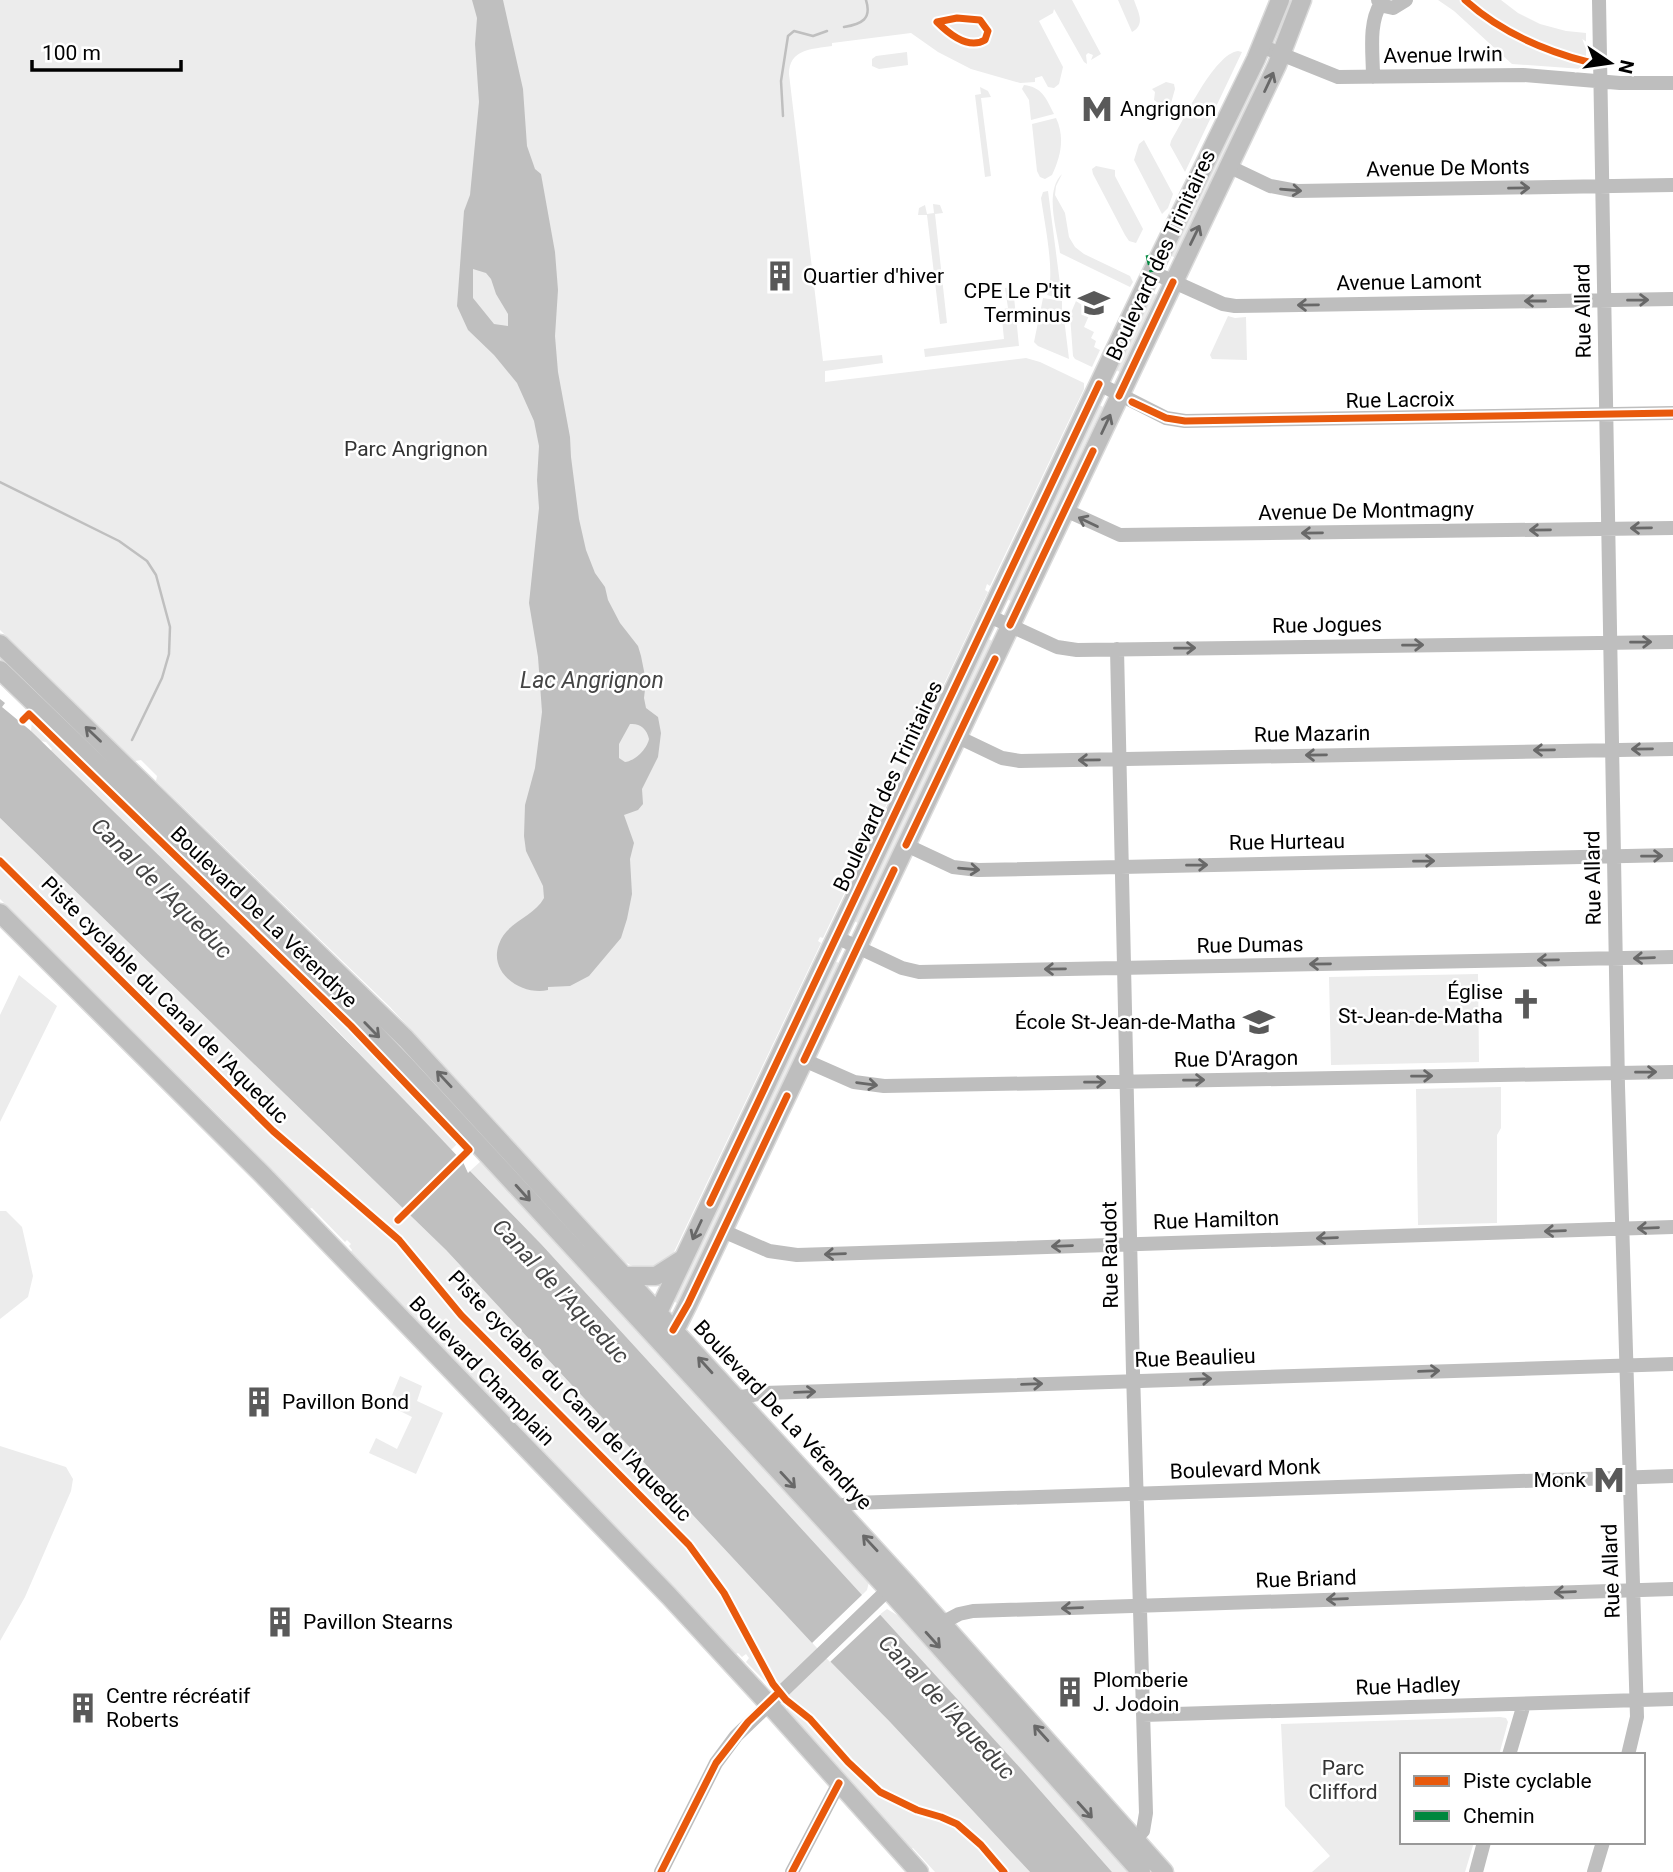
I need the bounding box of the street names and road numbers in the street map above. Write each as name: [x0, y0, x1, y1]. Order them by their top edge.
street label: Avenue Irwin: [1383, 42, 1503, 68]
street label: Boulevard des Trinitaires: [1102, 146, 1220, 364]
street label: Avenue De Monts: [1366, 155, 1530, 181]
street label: Rue Allard: [1570, 263, 1596, 359]
street label: Avenue Lamont: [1336, 269, 1482, 295]
street label: Rue Lacroix: [1345, 387, 1455, 413]
street label: Avenue De Montmagny: [1258, 497, 1474, 525]
street label: Rue Jogues: [1272, 612, 1382, 638]
street label: Boulevard des Trinitaires: [829, 677, 947, 895]
street label: Rue Mazarin: [1254, 721, 1370, 747]
street label: Boulevard De La Vérendrye: [166, 822, 362, 1012]
street label: Rue Hurteau: [1229, 829, 1345, 855]
street label: Rue Allard: [1580, 830, 1606, 926]
street label: Piste cyclable du Canal de l'Aqueduc: [36, 871, 294, 1129]
street label: Rue Dumas: [1196, 932, 1304, 958]
street label: Rue D'Aragon: [1174, 1046, 1298, 1072]
street label: Rue Raudot: [1097, 1201, 1123, 1309]
street label: Rue Hamilton: [1153, 1206, 1279, 1234]
street label: Piste cyclable du Canal de l'Aqueduc: [443, 1266, 697, 1526]
street label: Boulevard Champlain: [405, 1291, 559, 1451]
street label: Boulevard De La Vérendrye: [689, 1315, 877, 1515]
street label: Rue Beaulieu: [1134, 1344, 1256, 1372]
street label: Boulevard Monk: [1169, 1454, 1321, 1484]
street label: Rue Allard: [1597, 1523, 1625, 1619]
street label: Rue Briand: [1255, 1565, 1357, 1593]
street label: Rue Hadley: [1355, 1672, 1461, 1700]

